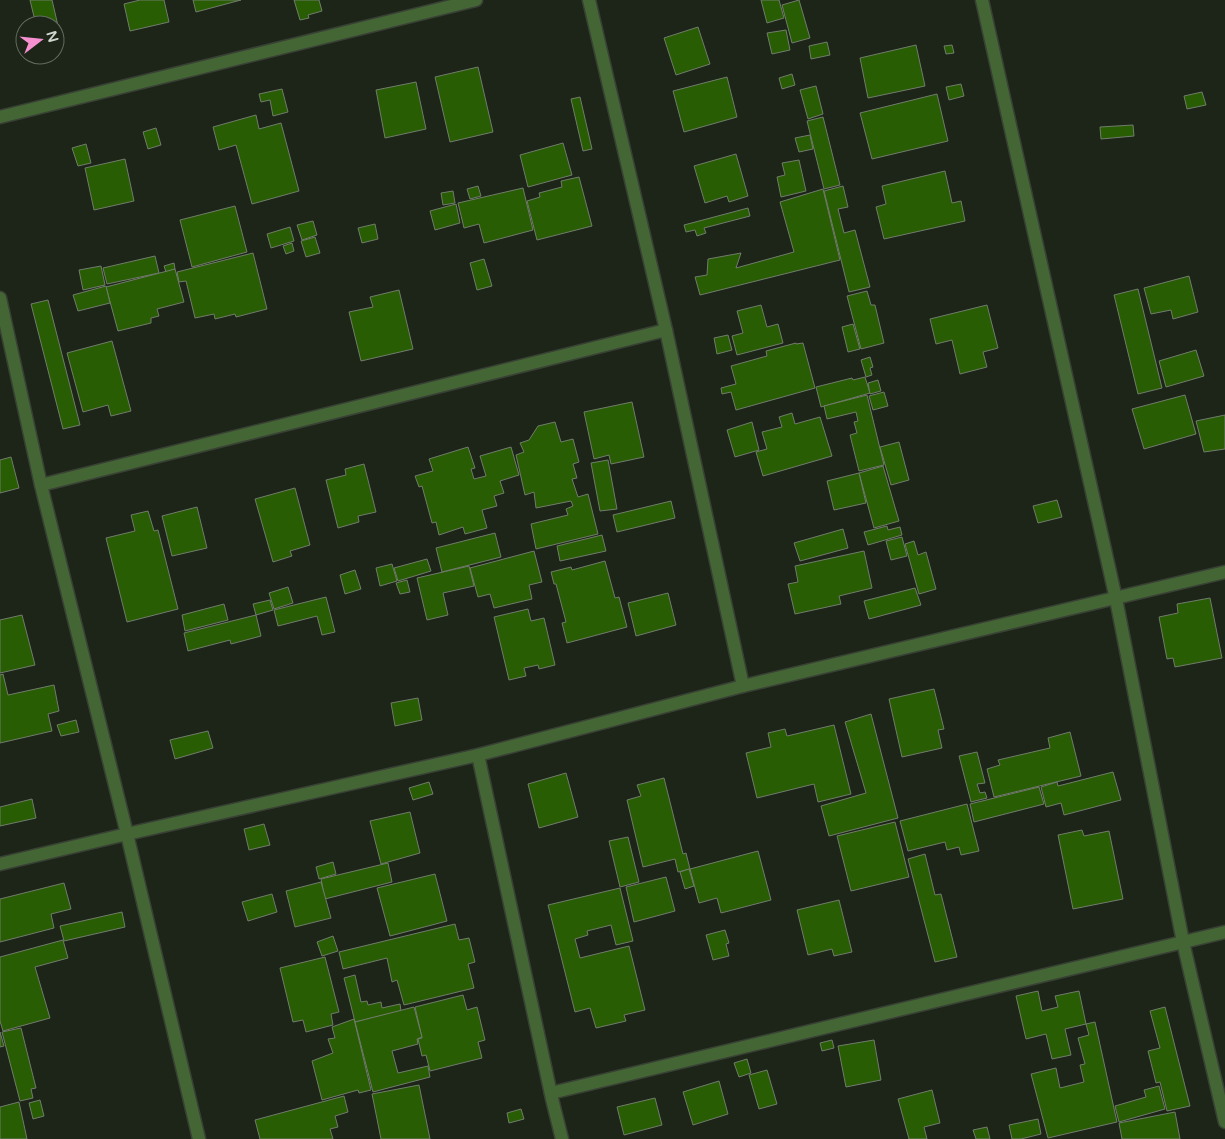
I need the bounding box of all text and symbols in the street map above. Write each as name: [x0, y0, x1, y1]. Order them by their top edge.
north arrow: [15, 15, 65, 65]
text: N: [42, 29, 62, 44]

